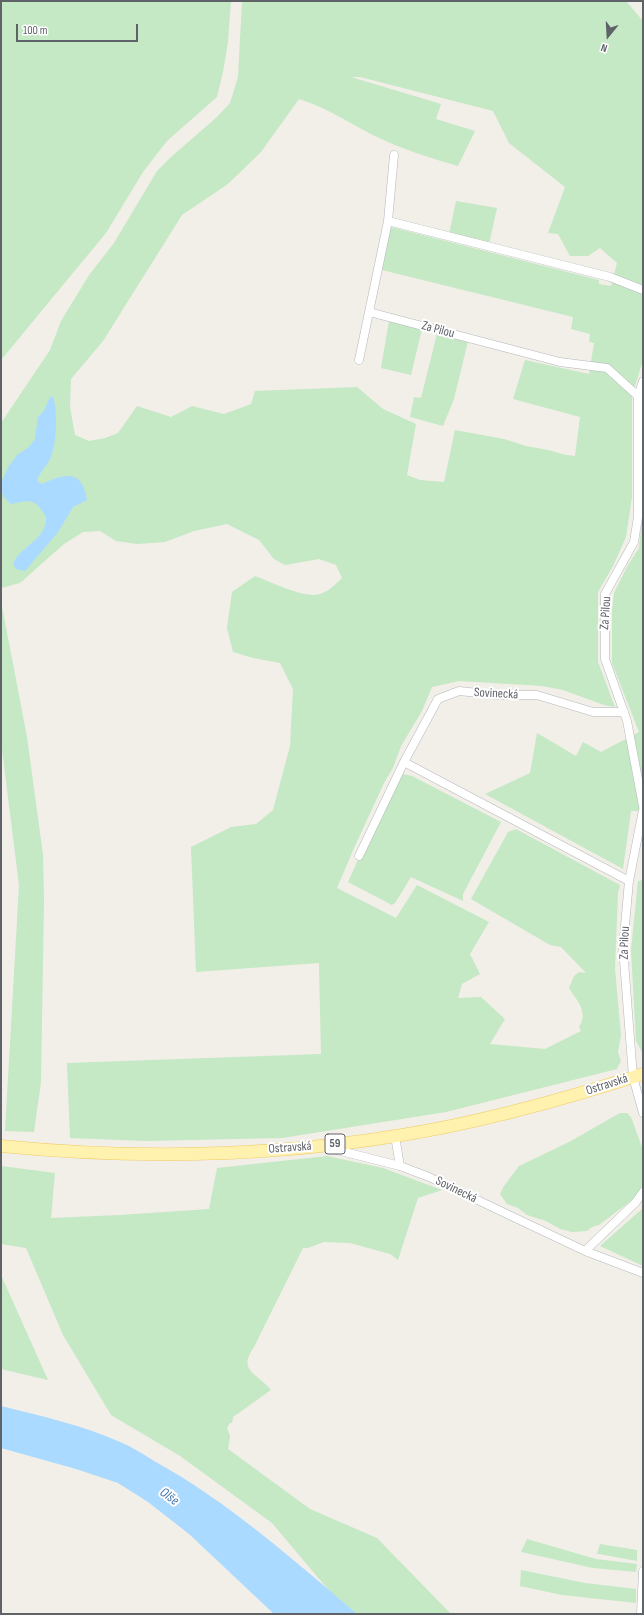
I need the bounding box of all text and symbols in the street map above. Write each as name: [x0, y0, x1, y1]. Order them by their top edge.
scale bar: [18, 16, 140, 42]
north arrow: [588, 16, 628, 56]
text: 100 m: [23, 23, 48, 38]
text: N: [599, 41, 609, 55]
street label: Za Pilou: [420, 318, 456, 342]
street label: Za Pilou: [597, 596, 615, 630]
street label: Sovinecká: [473, 685, 519, 703]
street label: Za Pilou: [617, 926, 633, 960]
street label: Ostravská: [584, 1071, 630, 1099]
road number: 59: [325, 1134, 345, 1154]
street label: Ostravská: [268, 1139, 312, 1157]
street label: Sovinecká: [433, 1173, 479, 1207]
water label: Olše: [156, 1484, 182, 1510]

